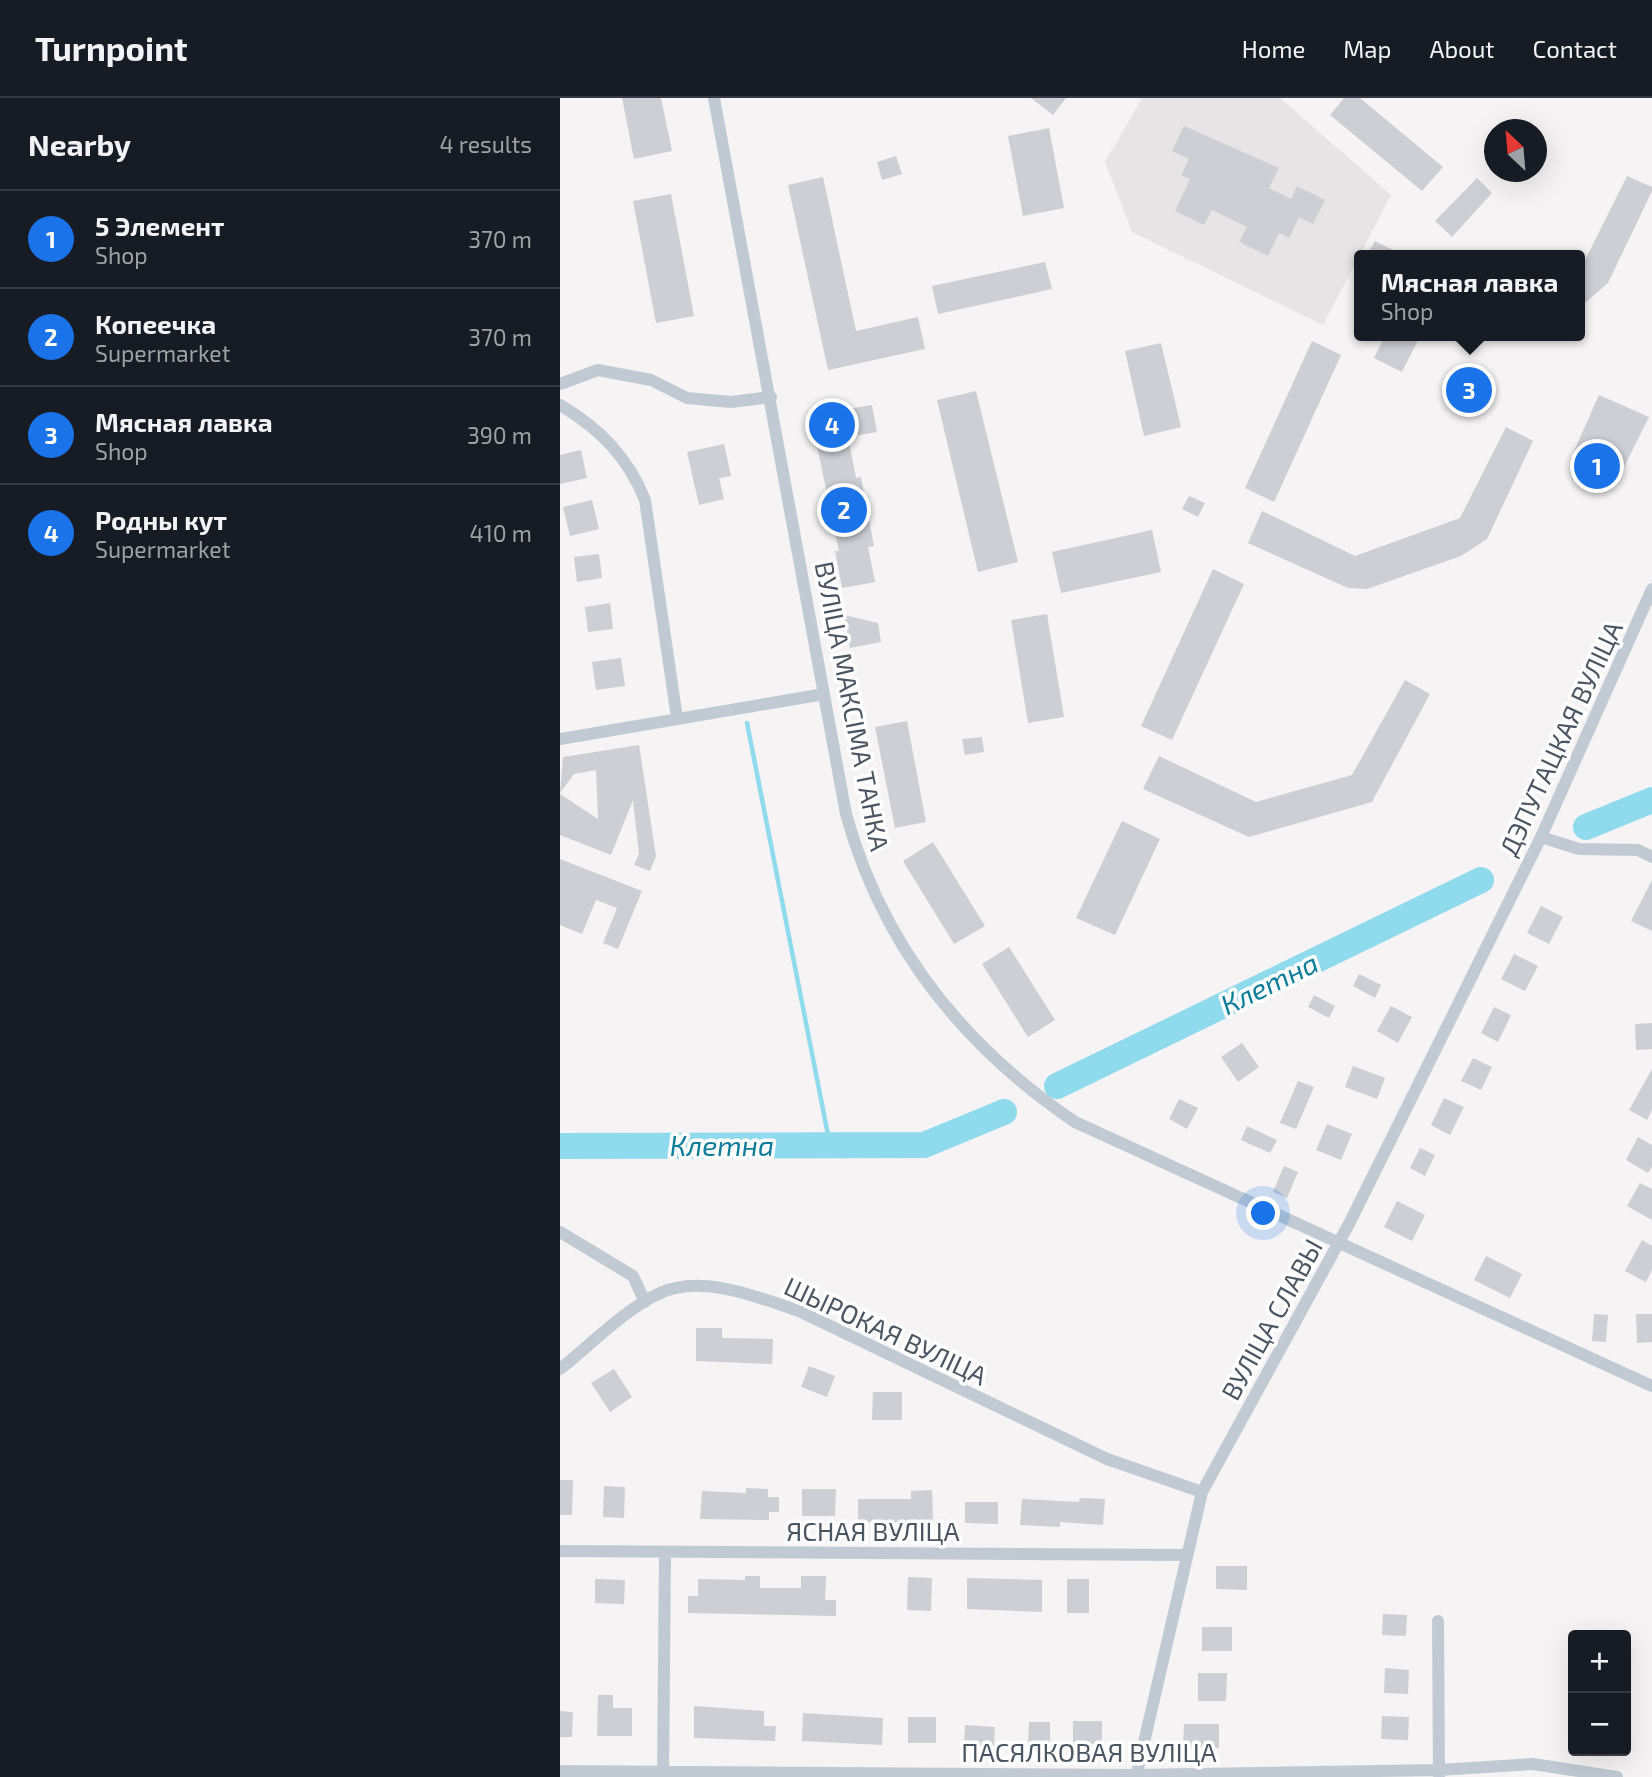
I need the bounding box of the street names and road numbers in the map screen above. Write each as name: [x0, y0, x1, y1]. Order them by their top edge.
street label: ВУЛІЦА МАКСІМА ТАНКА: [810, 559, 896, 853]
street label: ДЭПУТАЦКАЯ ВУЛІЦА: [1492, 616, 1628, 860]
street label: ВУЛІЦА СЛАВЫ: [1214, 1233, 1328, 1405]
street label: ШЫРОКАЯ ВУЛІЦА: [780, 1269, 992, 1391]
street label: ЯСНАЯ ВУЛІЦА: [786, 1515, 960, 1546]
street label: ПАСЯЛКОВАЯ ВУЛІЦА: [961, 1736, 1217, 1767]

